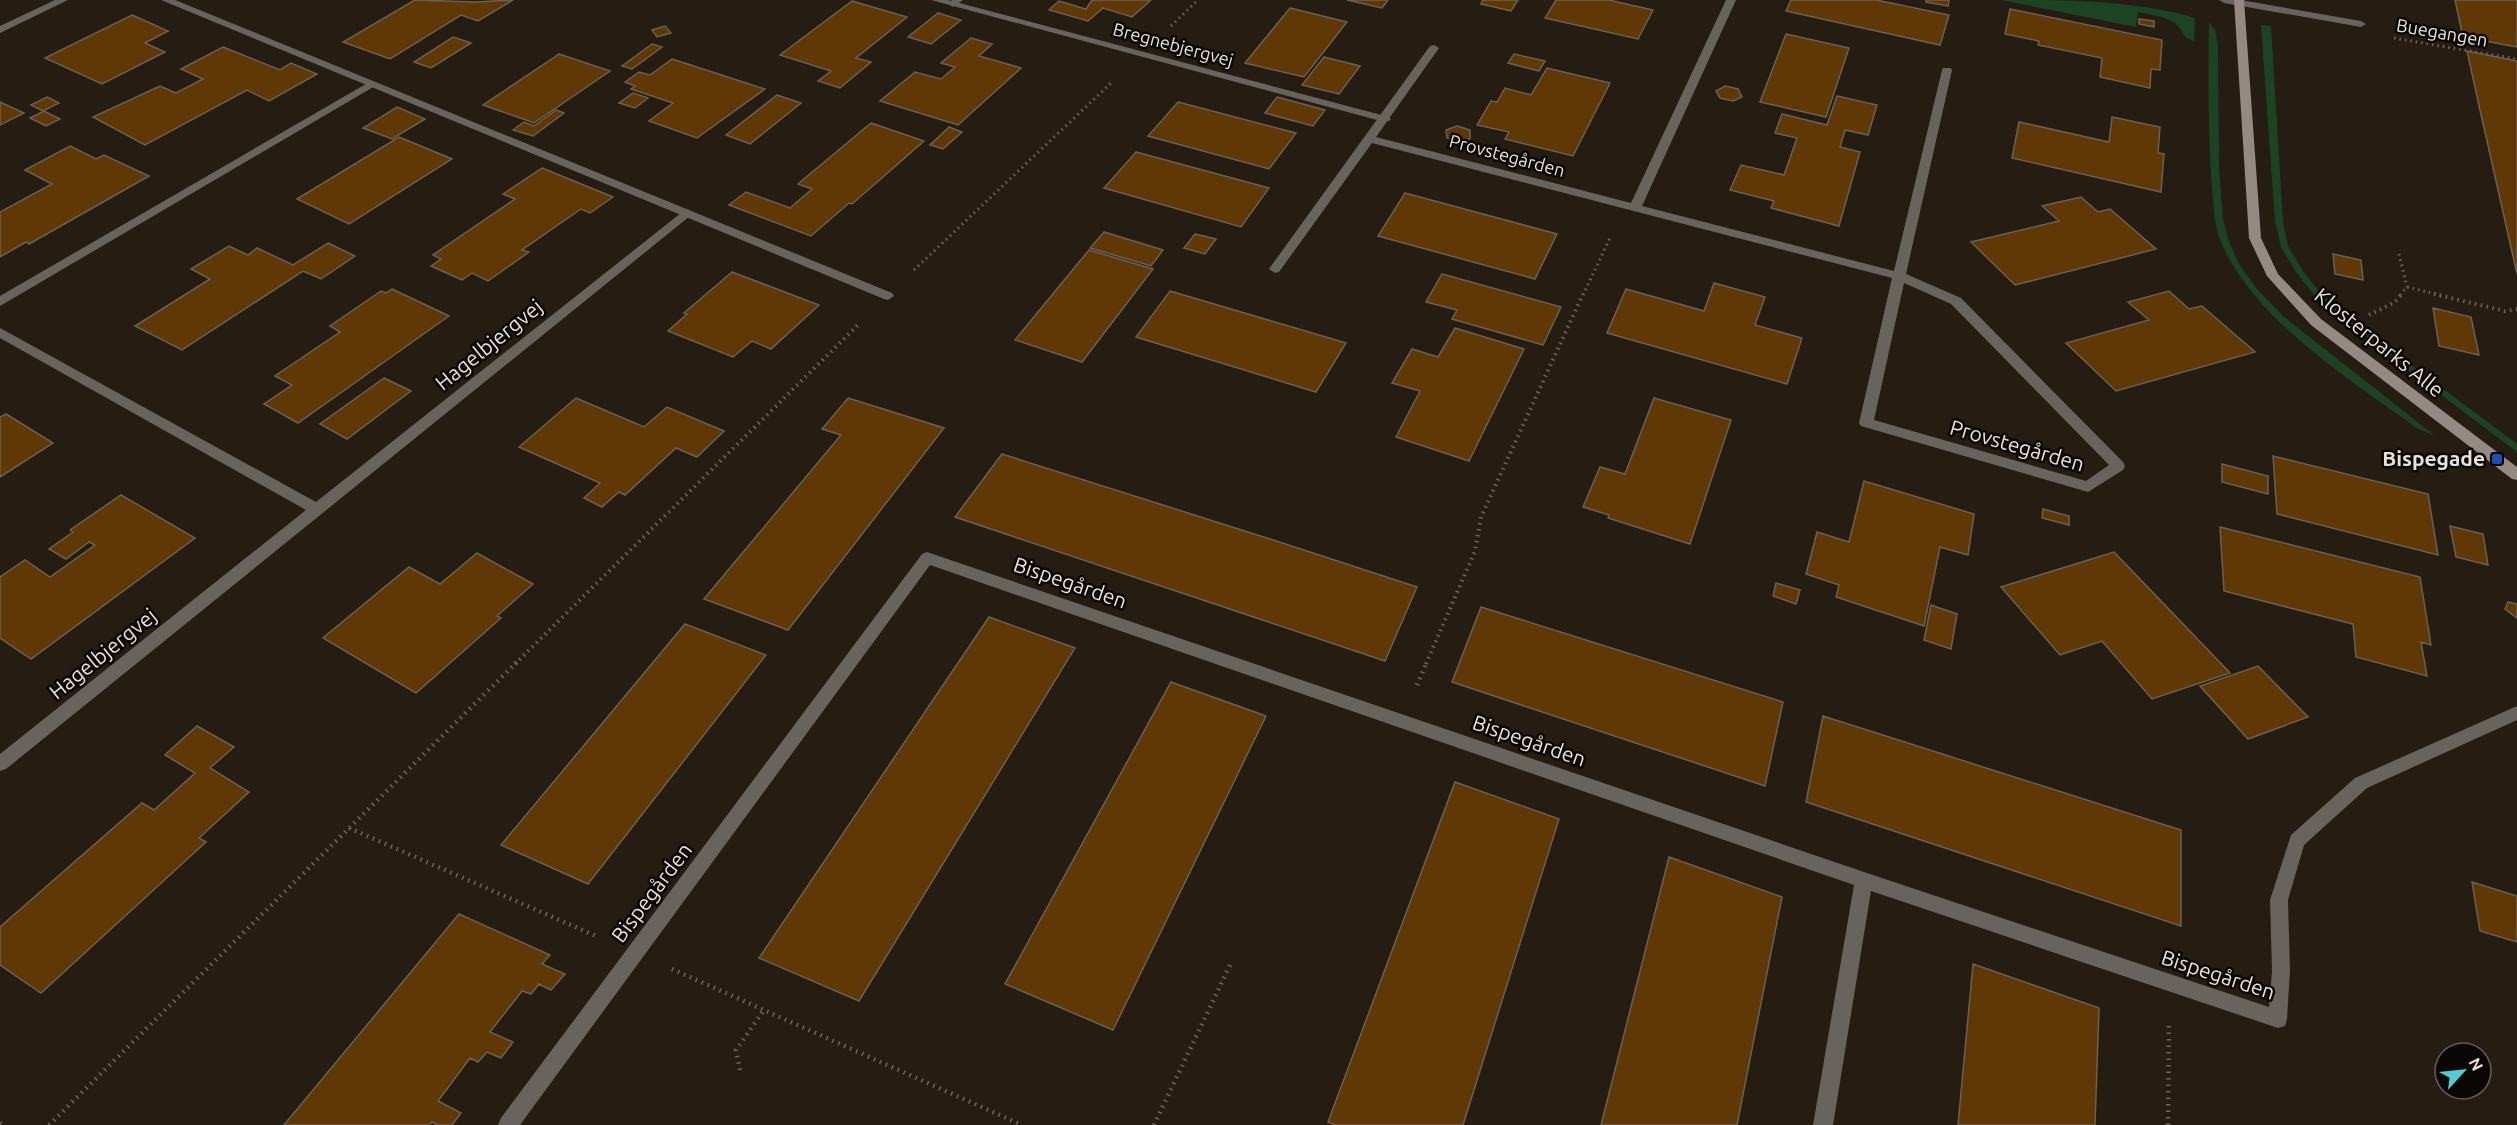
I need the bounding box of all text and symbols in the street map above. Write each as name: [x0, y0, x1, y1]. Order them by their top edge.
street label: Buegangen: [2395, 14, 2489, 50]
street label: Bregnebjergvej: [1111, 18, 1236, 70]
street label: Provstegården: [1447, 130, 1567, 180]
street label: Klosterparks Alle: [2310, 283, 2449, 402]
street label: Hagelbjergvej: [430, 294, 547, 395]
street label: Provstegården: [1947, 414, 2087, 476]
place label: Bispegade: [2382, 446, 2485, 470]
marker: Bispegade: [2490, 452, 2504, 466]
street label: Bispegården: [1011, 551, 1130, 613]
street label: Hagelbjergvej: [44, 603, 161, 704]
street label: Bispegården: [1470, 709, 1589, 771]
street label: Bispegården: [606, 838, 696, 947]
street label: Bispegården: [2158, 944, 2278, 1004]
north arrow: [2433, 1041, 2493, 1101]
text: N: [2466, 1055, 2487, 1074]

